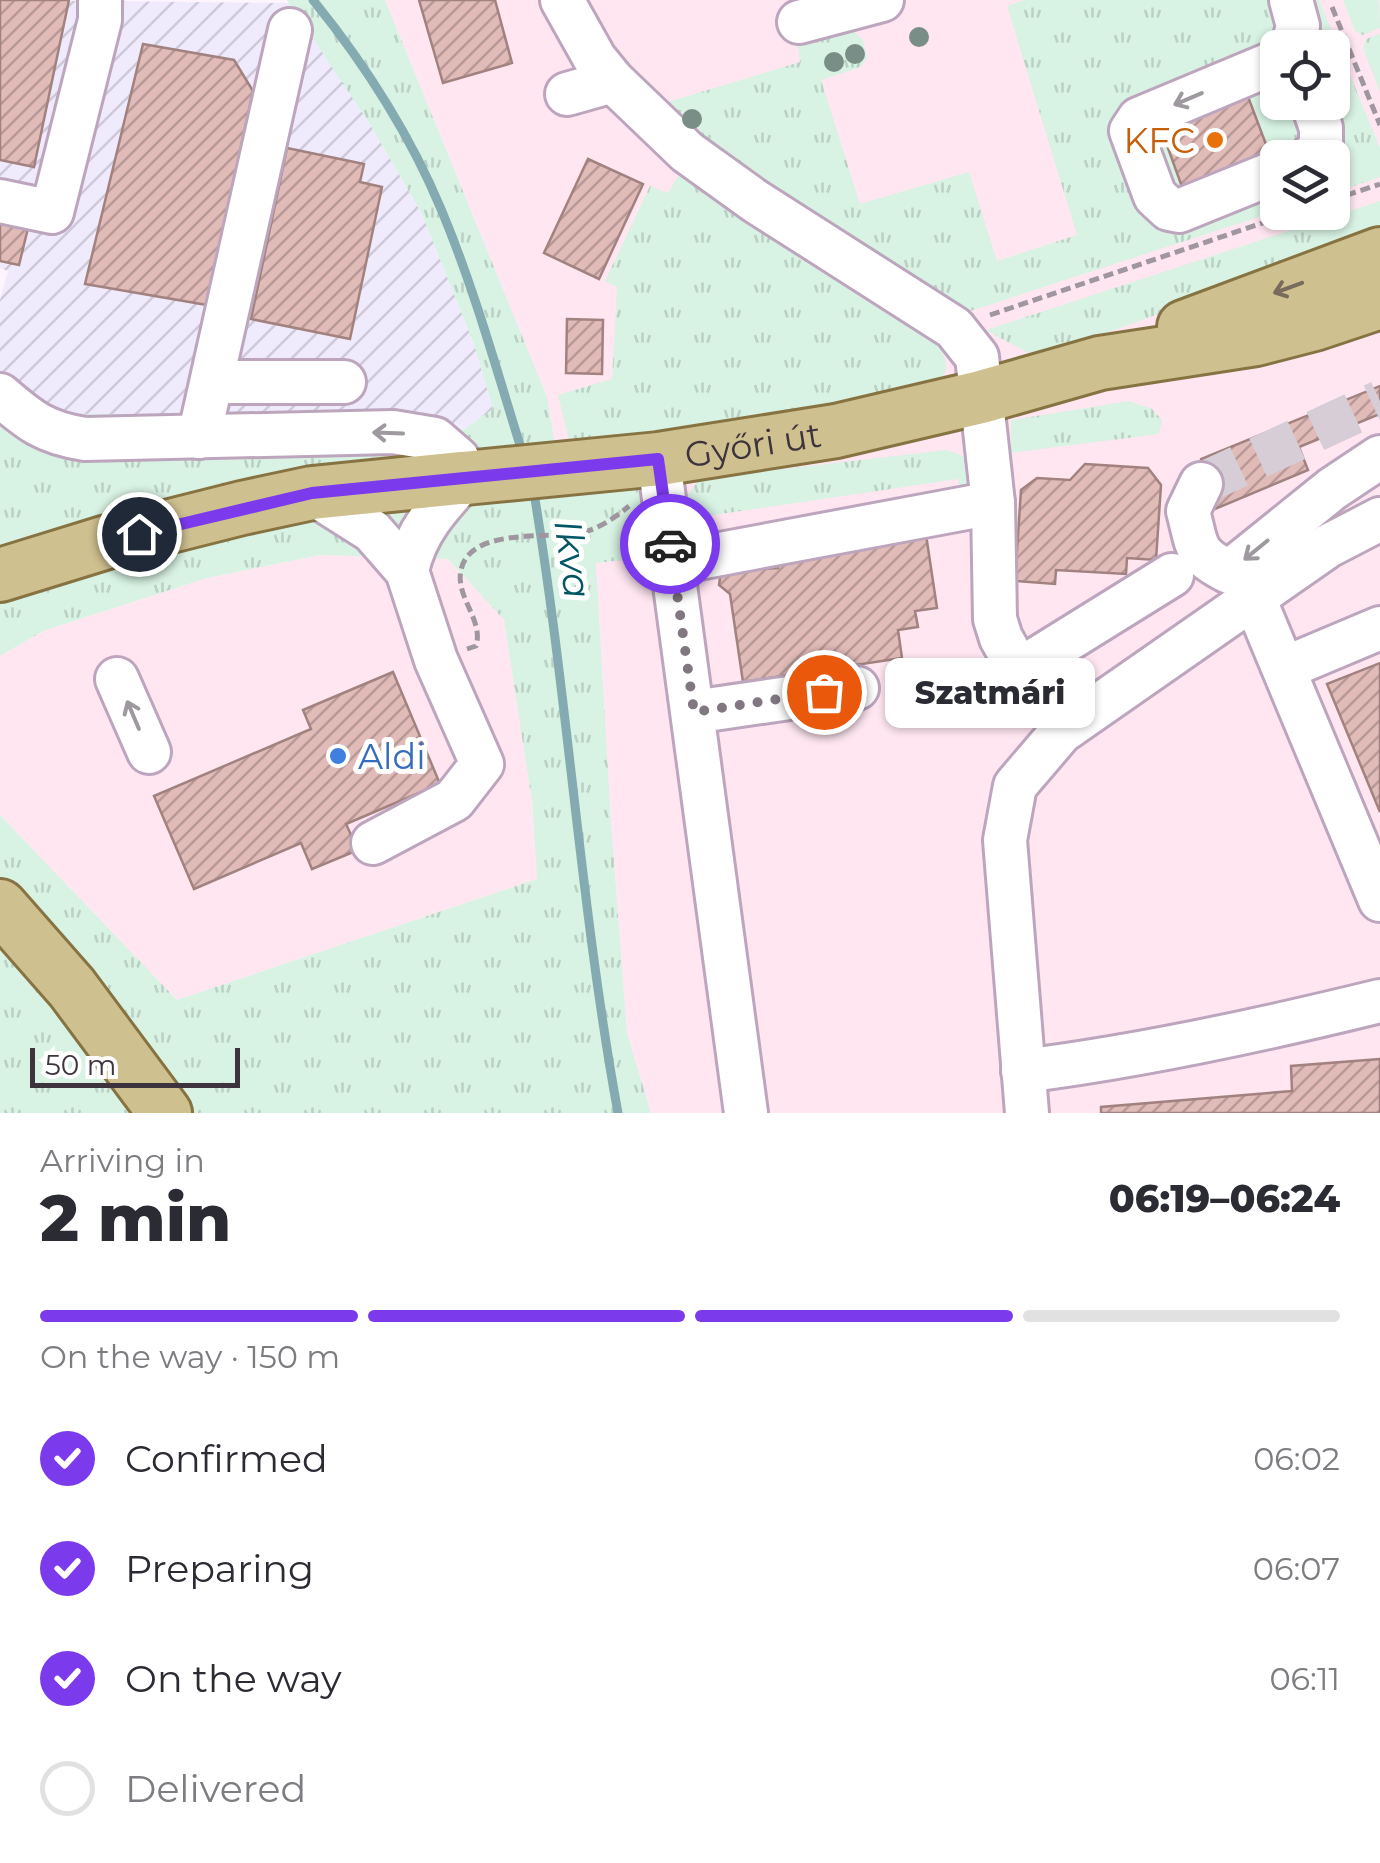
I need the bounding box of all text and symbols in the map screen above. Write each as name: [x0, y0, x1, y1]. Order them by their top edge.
map controls: [1260, 30, 1350, 230]
button: locate: [1260, 30, 1350, 120]
one-way arrow: [1173, 91, 1204, 109]
place label: KFC: [1123, 119, 1195, 162]
marker: KFC: [1204, 129, 1226, 151]
button: layers: [1260, 140, 1350, 230]
one-way arrow: [1274, 280, 1305, 298]
street label: Győri út: [682, 412, 824, 476]
one-way arrow: [372, 424, 404, 443]
pin: [97, 492, 182, 577]
courier: [620, 494, 720, 594]
icon: home: [112, 507, 167, 562]
water label: Ikva: [544, 517, 602, 601]
icon: car: [643, 517, 698, 572]
one-way arrow: [1243, 539, 1270, 560]
pin: [782, 650, 867, 735]
callout: Szatmári: [884, 657, 1094, 727]
icon: bag: [797, 665, 852, 720]
text: Szatmári: [915, 673, 1065, 712]
one-way arrow: [123, 700, 141, 731]
place label: Aldi: [358, 735, 426, 778]
marker: Aldi: [327, 745, 349, 767]
scale bar: [30, 1043, 240, 1088]
text: 50 m: [45, 1048, 116, 1082]
text: Arriving in: [40, 1141, 205, 1180]
text: 06:19–06:24: [1109, 1175, 1340, 1222]
text: 2 min: [40, 1178, 231, 1257]
text: On the way · 150 m: [40, 1337, 340, 1376]
icon: check: [40, 1431, 95, 1486]
text: Confirmed: [125, 1435, 328, 1482]
text: 06:02: [1253, 1439, 1340, 1478]
icon: check: [40, 1541, 95, 1596]
text: Preparing: [125, 1545, 314, 1592]
text: 06:07: [1253, 1549, 1340, 1588]
icon: check: [40, 1651, 95, 1706]
text: On the way: [125, 1655, 342, 1702]
text: 06:11: [1269, 1659, 1340, 1698]
text: Delivered: [125, 1765, 306, 1812]

